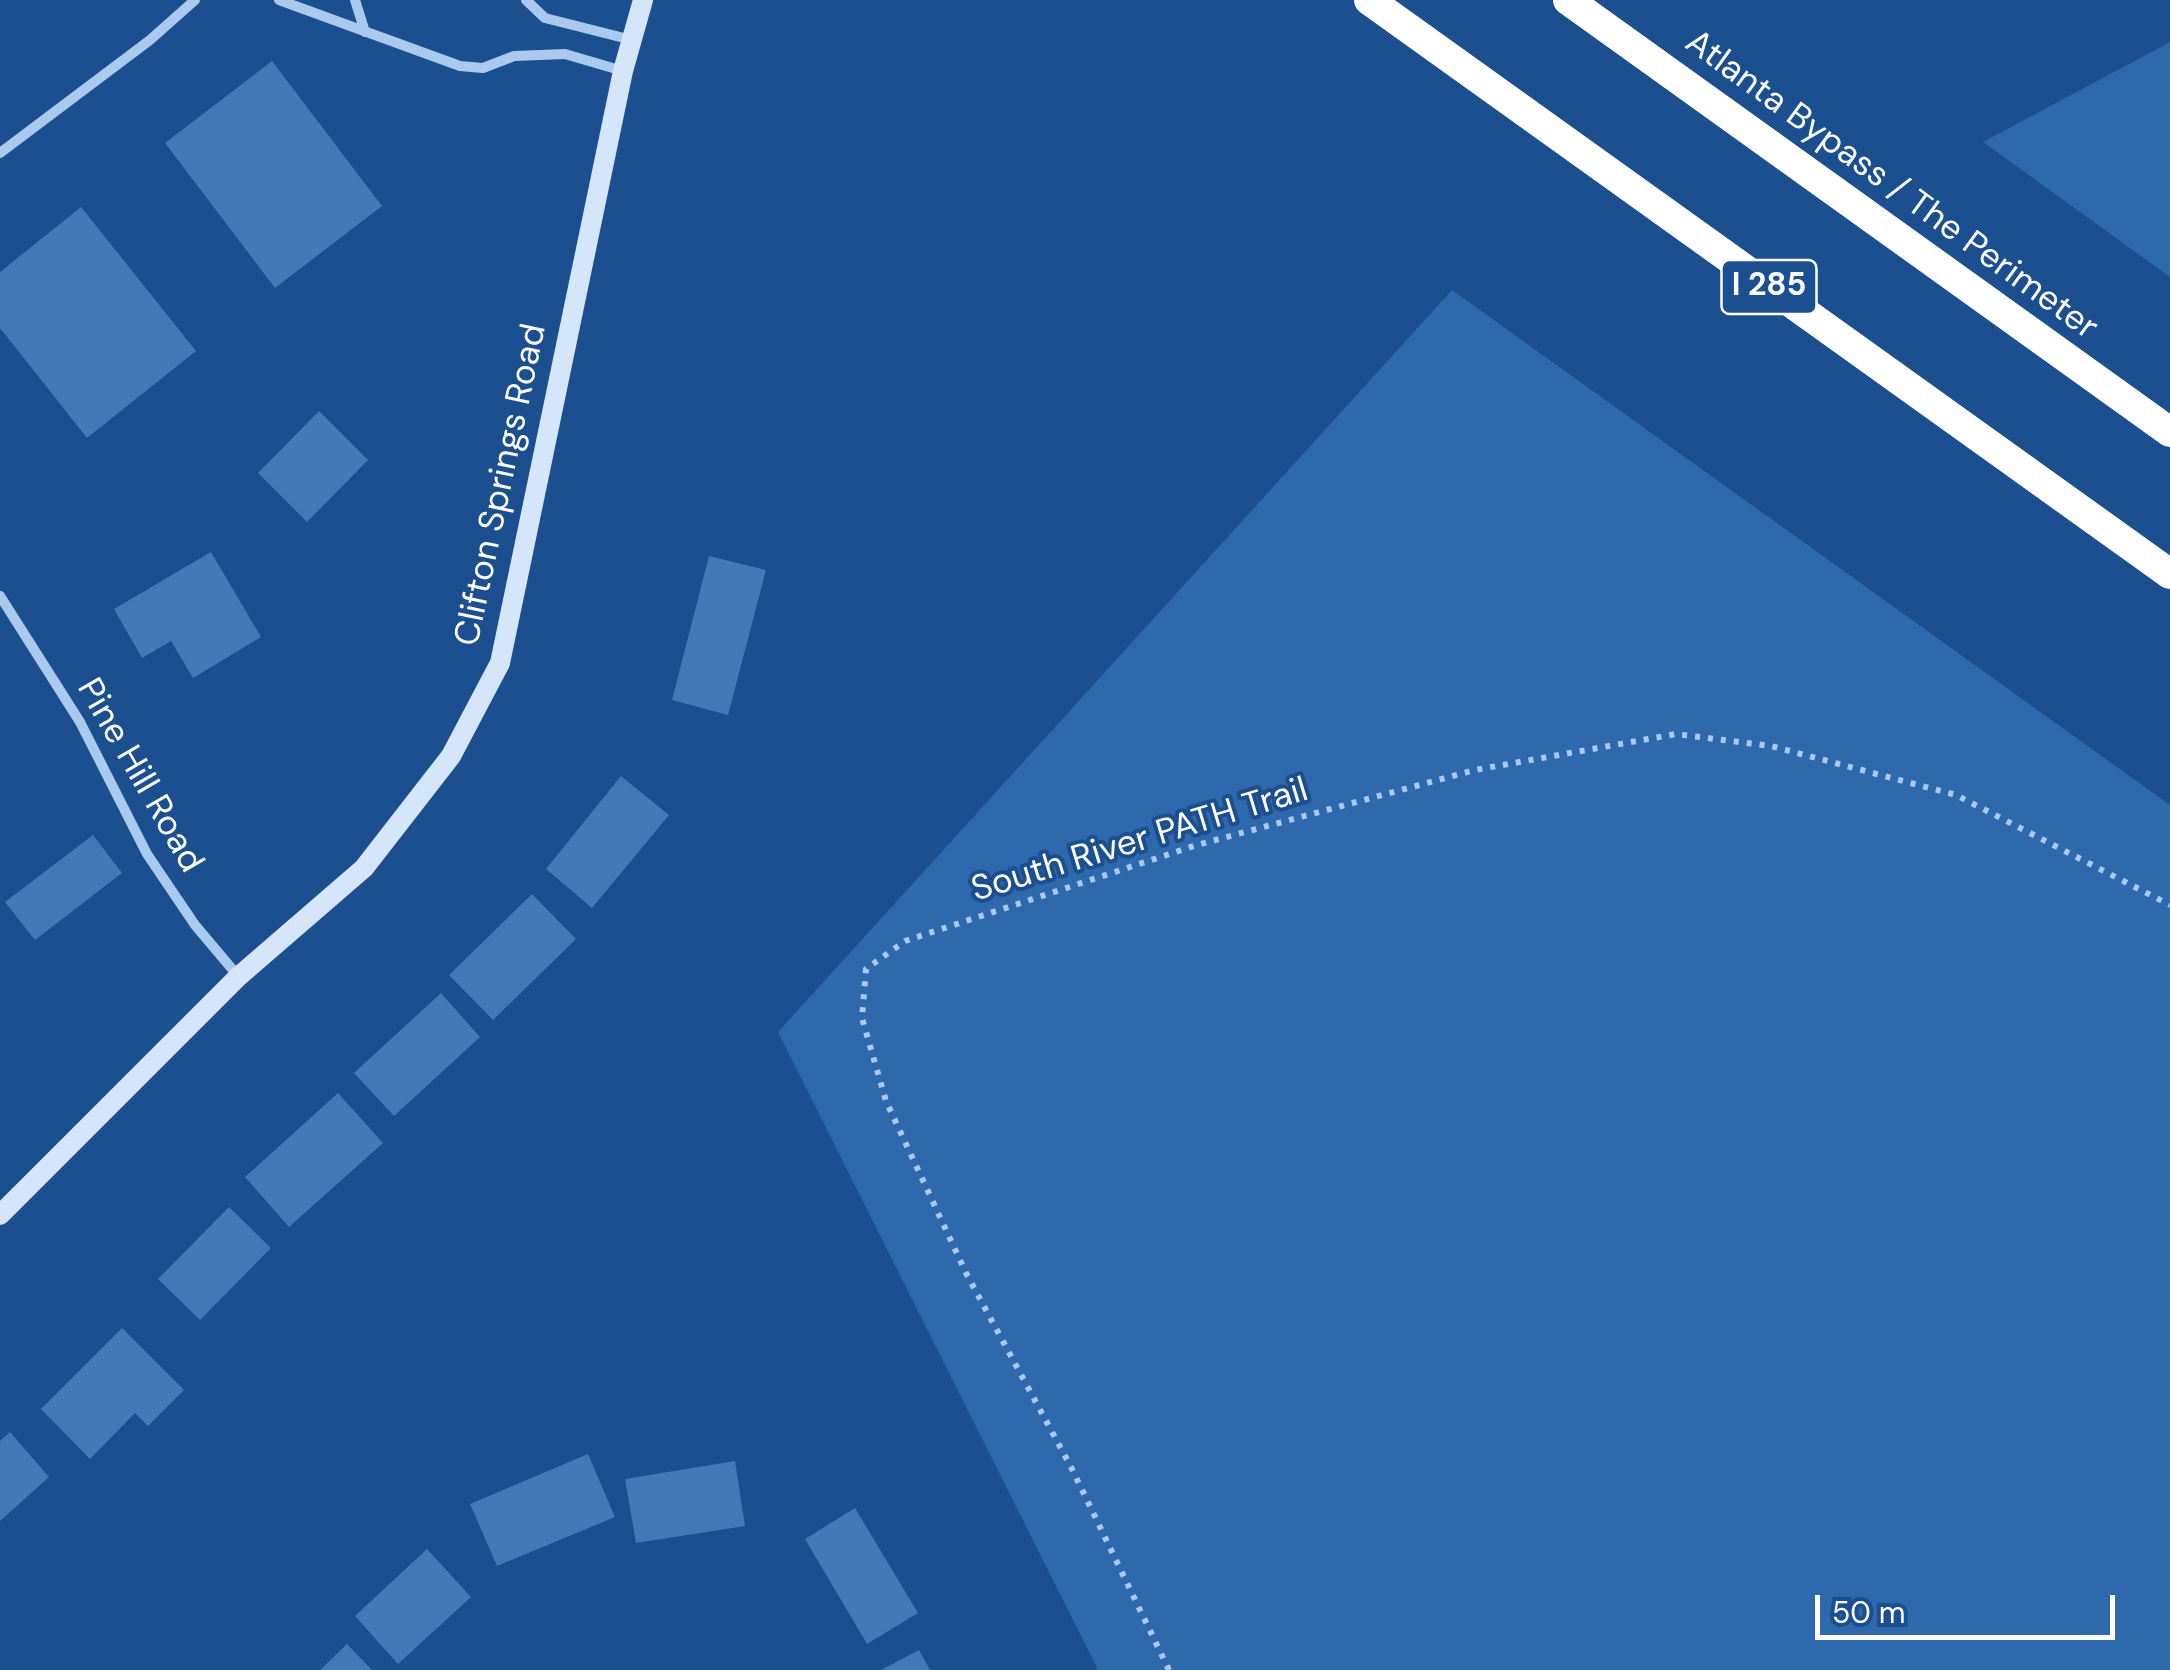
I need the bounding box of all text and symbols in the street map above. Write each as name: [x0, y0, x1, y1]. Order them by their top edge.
street label: Atlanta Bypass / The Perimeter: [1677, 22, 2105, 350]
road number: I 285: [1722, 260, 1816, 314]
street label: Clifton Springs Road: [447, 320, 557, 650]
street label: Pine Hill Road: [67, 672, 211, 880]
street label: South River PATH Trail: [967, 770, 1313, 912]
scale bar: [1820, 1575, 2120, 1637]
text: 50 m: [1832, 1593, 1906, 1632]

